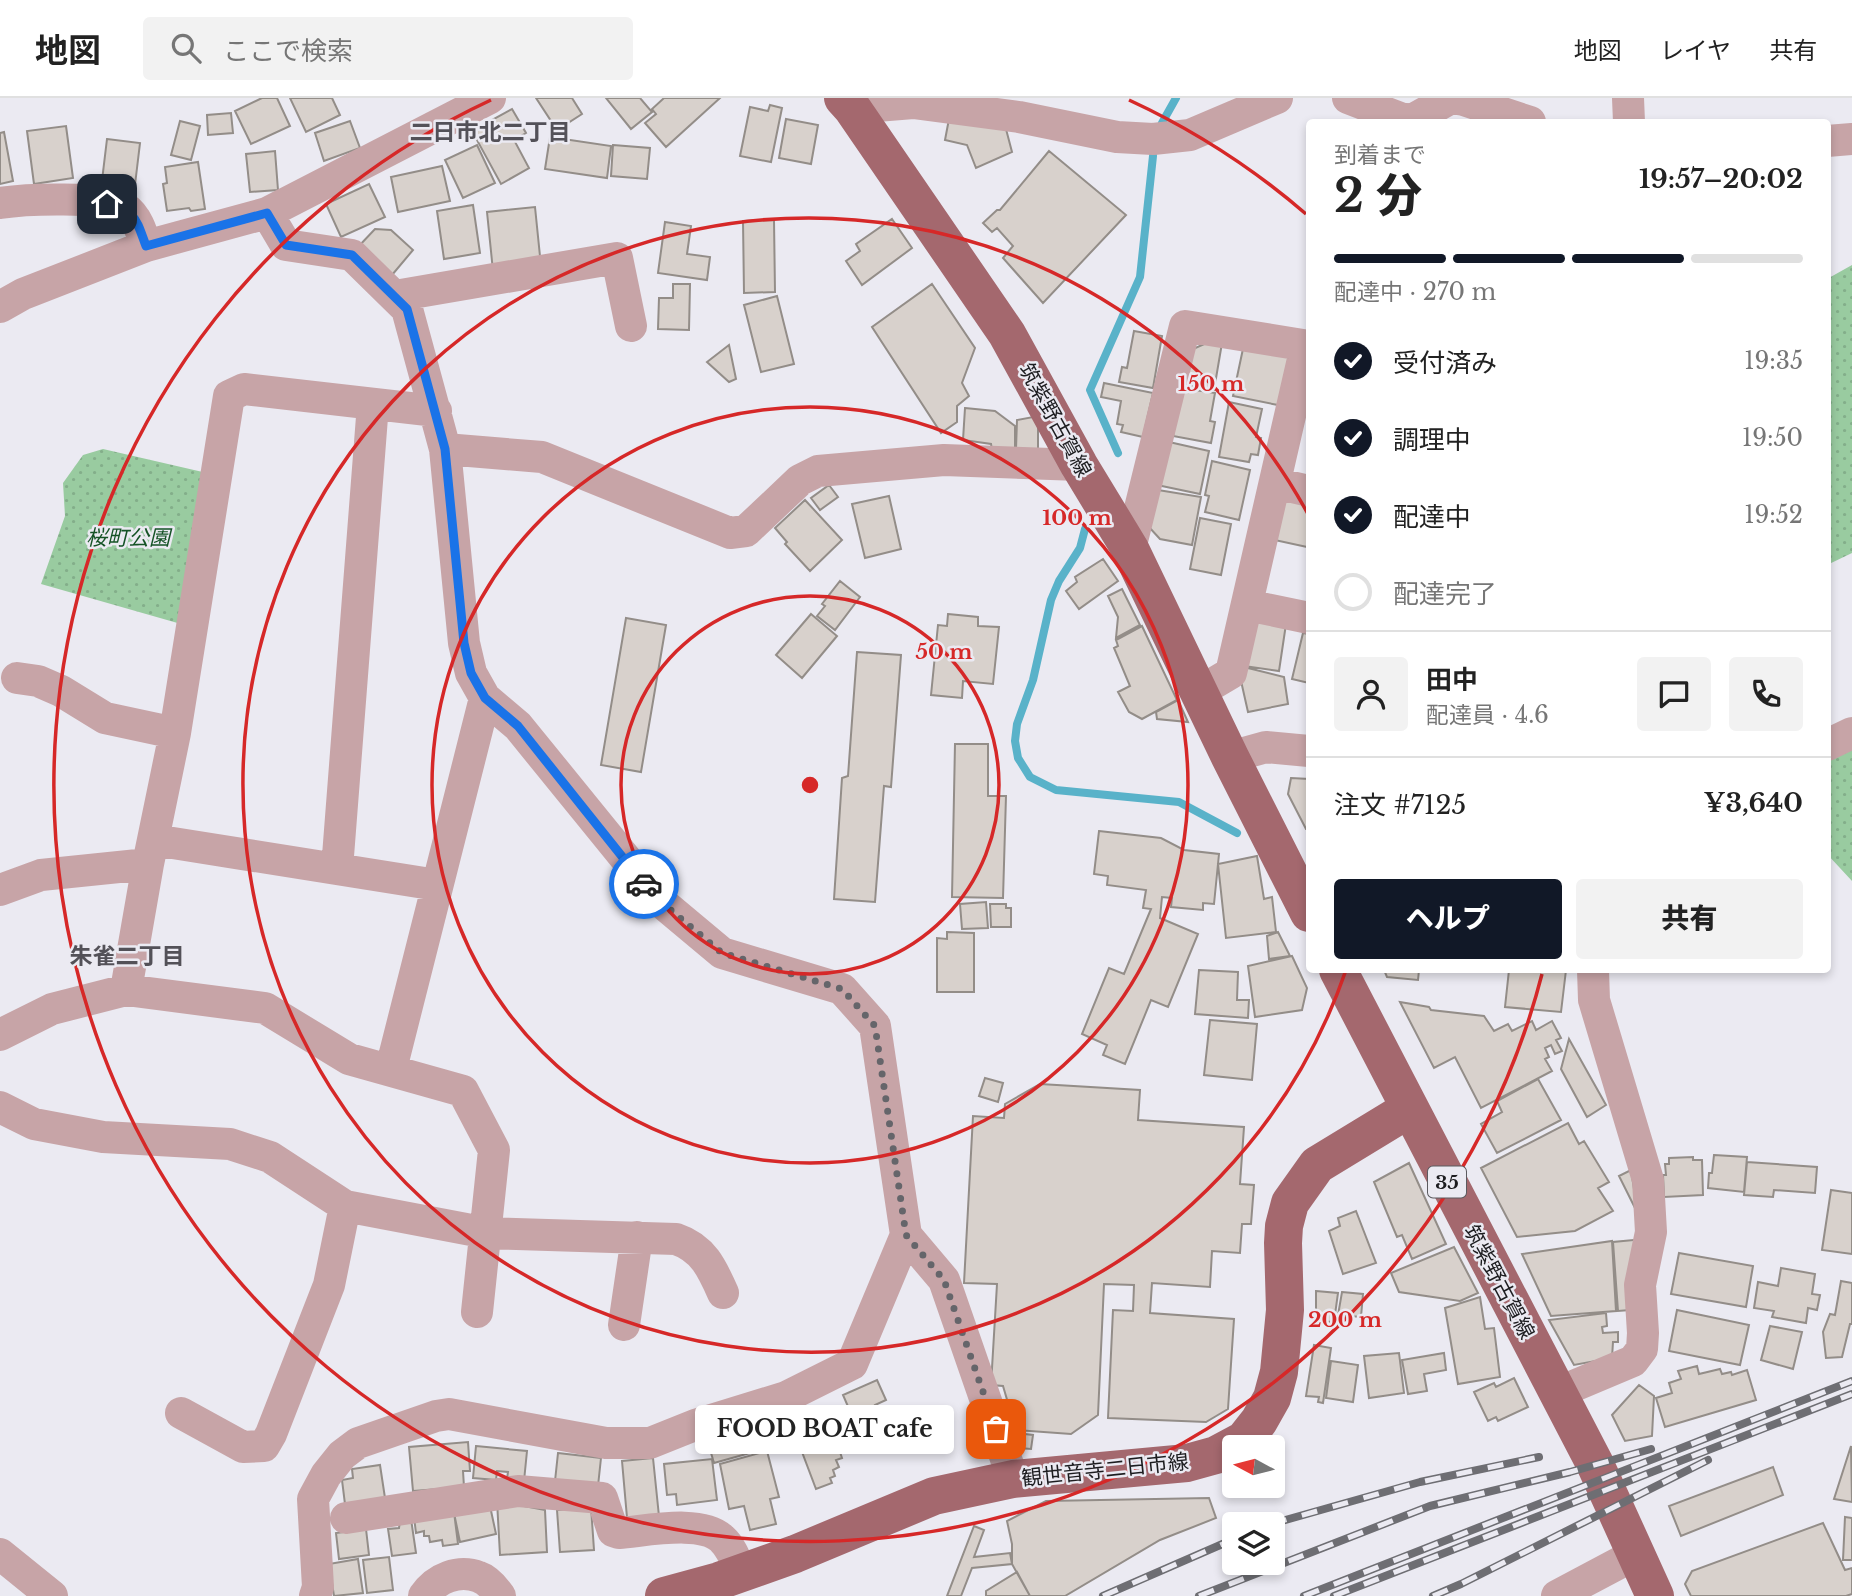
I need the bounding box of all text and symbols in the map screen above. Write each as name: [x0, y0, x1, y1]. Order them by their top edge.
search box: [143, 17, 633, 80]
icon: search: [167, 29, 205, 67]
text: 地図: [35, 30, 101, 71]
text: ここで検索: [223, 35, 353, 67]
text: 地図: [1574, 36, 1622, 65]
text: レイヤ: [1660, 36, 1731, 65]
text: 共有: [1769, 36, 1817, 65]
district label: 二日市北二丁目: [410, 118, 571, 146]
text: 到着まで: [1334, 141, 1426, 169]
text: 19:57–20:02: [1639, 163, 1803, 195]
text: 2 分: [1334, 167, 1422, 224]
pin: [77, 174, 137, 234]
icon: home: [88, 185, 126, 223]
text: 配達中 · 270 m: [1334, 278, 1496, 306]
icon: check: [1334, 342, 1372, 380]
text: 受付済み: [1393, 347, 1497, 379]
text: 19:35: [1744, 347, 1803, 375]
street label: 筑紫野古賀線: [1013, 359, 1097, 481]
text: 150 m: [1178, 371, 1244, 397]
icon: check: [1334, 419, 1372, 457]
text: 調理中: [1393, 424, 1471, 456]
text: 19:50: [1742, 424, 1803, 452]
icon: check: [1334, 496, 1372, 534]
text: 配達中: [1393, 501, 1471, 533]
text: 19:52: [1744, 501, 1803, 529]
text: 100 m: [1042, 505, 1112, 531]
park label: 桜町公園: [86, 525, 173, 551]
text: 配達完了: [1393, 578, 1497, 610]
text: 50 m: [915, 639, 973, 665]
button: person: [1334, 657, 1408, 731]
button: chat: [1637, 657, 1711, 731]
button: phone: [1729, 657, 1803, 731]
text: 田中: [1426, 664, 1478, 696]
text: 配達員 · 4.6: [1426, 701, 1549, 729]
centre of rings: [798, 773, 822, 797]
text: ¥3,640: [1703, 787, 1803, 819]
text: 注文 #7125: [1334, 789, 1466, 821]
courier: [609, 849, 679, 919]
icon: car: [625, 865, 663, 903]
button: ヘルプ: [1334, 879, 1562, 959]
button: 共有: [1576, 879, 1803, 959]
district label: 朱雀二丁目: [70, 942, 185, 970]
road number: 35: [1428, 1166, 1466, 1198]
street label: 筑紫野古賀線: [1458, 1220, 1540, 1344]
text: 200 m: [1308, 1307, 1382, 1333]
pin: [966, 1399, 1026, 1459]
callout: FOOD BOAT cafe: [695, 1404, 954, 1454]
icon: bag: [977, 1410, 1015, 1448]
text: FOOD BOAT cafe: [716, 1415, 933, 1443]
north arrow: [1222, 1435, 1284, 1498]
map controls: [1222, 1435, 1285, 1575]
street label: 観世音寺二日市線: [1020, 1448, 1190, 1492]
button: layers: [1222, 1512, 1285, 1575]

